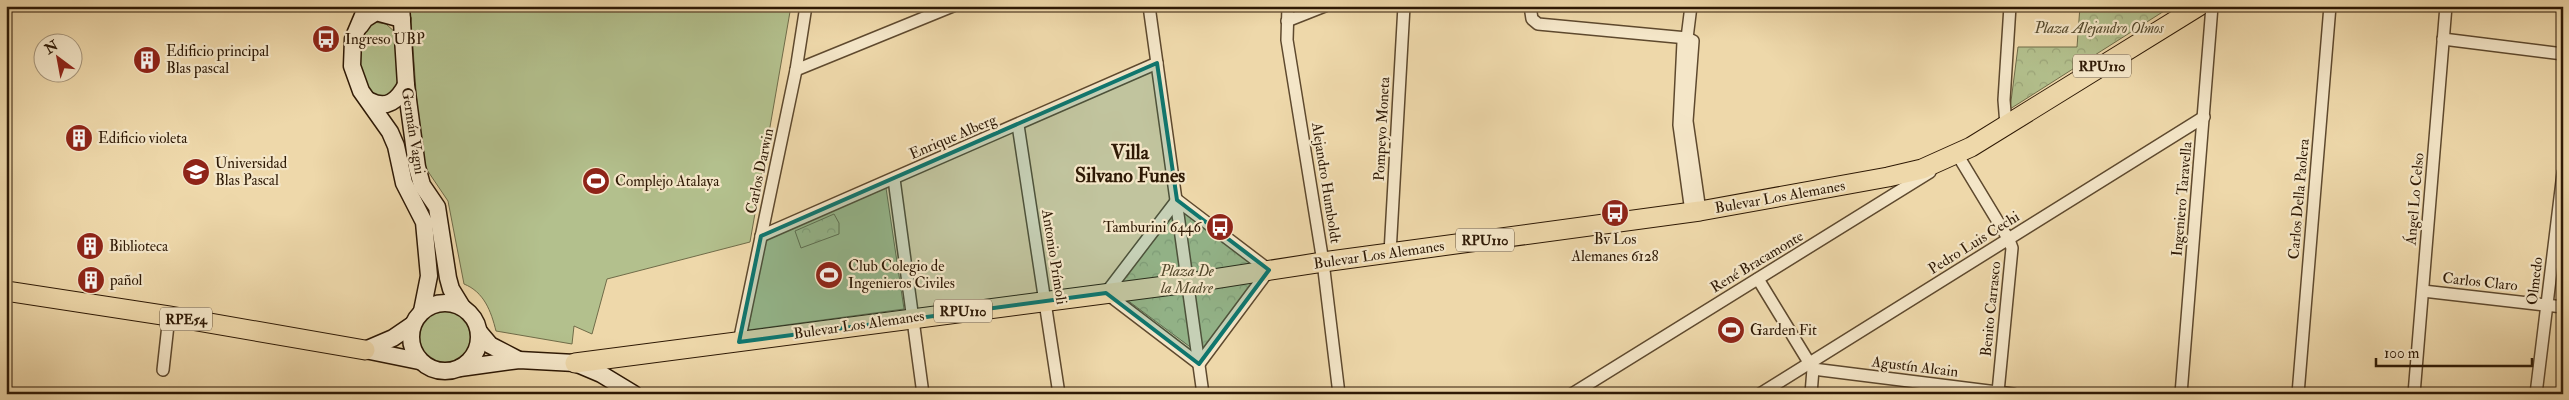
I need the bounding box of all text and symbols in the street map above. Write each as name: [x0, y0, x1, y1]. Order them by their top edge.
park label: Plaza Alejandro Olmos: [2033, 19, 2164, 38]
bus stop icon: Ingreso UBP: [311, 24, 341, 54]
place label: Ingreso UBP: [345, 30, 425, 49]
north arrow: [32, 32, 82, 82]
text: N: [41, 37, 62, 58]
place label: Edificio principal Blas pascal: [166, 42, 269, 79]
building icon: Edificio principal Blas pascal: [132, 45, 162, 75]
road number: RPU110: [2073, 54, 2131, 78]
street label: Pompeyo Moneta: [1370, 76, 1395, 182]
street label: Germán Vagni: [397, 86, 429, 176]
street label: Enrique Alberg: [907, 110, 1000, 164]
street label: Alejandro Humboldt: [1307, 120, 1345, 245]
building icon: Edificio violeta: [64, 123, 94, 153]
street label: Carlos Darwin: [742, 126, 778, 215]
place label: Edificio violeta: [98, 129, 188, 148]
street label: Carlos Della Paolera: [2284, 137, 2314, 260]
district label: Villa Silvano Funes: [1075, 140, 1185, 188]
street label: Ingeniero Taravella: [2168, 140, 2197, 257]
street label: Ángel Lo Celso: [2399, 152, 2429, 247]
place label: Universidad Blas Pascal: [215, 154, 288, 190]
school or university icon: Universidad Blas Pascal: [181, 157, 211, 187]
sports icon: Complejo Atalaya: [581, 166, 611, 196]
place label: Complejo Atalaya: [615, 172, 720, 192]
street label: Bulevar Los Alemanes: [1713, 176, 1847, 218]
bus stop icon: Bv Los Alemanes 6128: [1600, 198, 1630, 228]
street label: Antonio Prímoli: [1037, 207, 1071, 306]
street label: Pedro Luis Cechi: [1925, 207, 2023, 279]
bus stop icon: Tamburini 6446: [1205, 212, 1235, 242]
place label: Tamburini 6446: [1103, 218, 1202, 237]
street label: René Bracamonte: [1707, 227, 1807, 297]
road number: RPU110: [1456, 228, 1514, 252]
place label: Bv Los Alemanes 6128: [1570, 230, 1659, 266]
building icon: Biblioteca: [75, 231, 105, 261]
street label: Bulevar Los Alemanes: [1312, 236, 1446, 274]
place label: Biblioteca: [109, 237, 169, 256]
street label: Olmedo: [2523, 256, 2547, 306]
place label: Club Colegio de Ingenieros Civiles: [848, 257, 955, 293]
sports icon: Club Colegio de Ingenieros Civiles: [814, 260, 844, 290]
street label: Benito Carrasco: [1977, 260, 2005, 358]
park label: Plaza De la Madre: [1159, 262, 1215, 298]
building icon: pañol: [76, 265, 106, 295]
street label: Carlos Claro: [2441, 269, 2519, 295]
place label: pañol: [109, 271, 143, 291]
road number: RPU110: [934, 300, 992, 322]
street label: Bulevar Los Alemanes: [792, 306, 926, 344]
road number: RPE54: [160, 308, 212, 330]
sports icon: Garden Fit: [1716, 315, 1746, 345]
place label: Garden Fit: [1750, 321, 1817, 340]
scale bar: [2376, 335, 2533, 367]
text: 100 m: [2384, 344, 2420, 363]
street label: Agustín Alcain: [1870, 352, 1960, 382]

